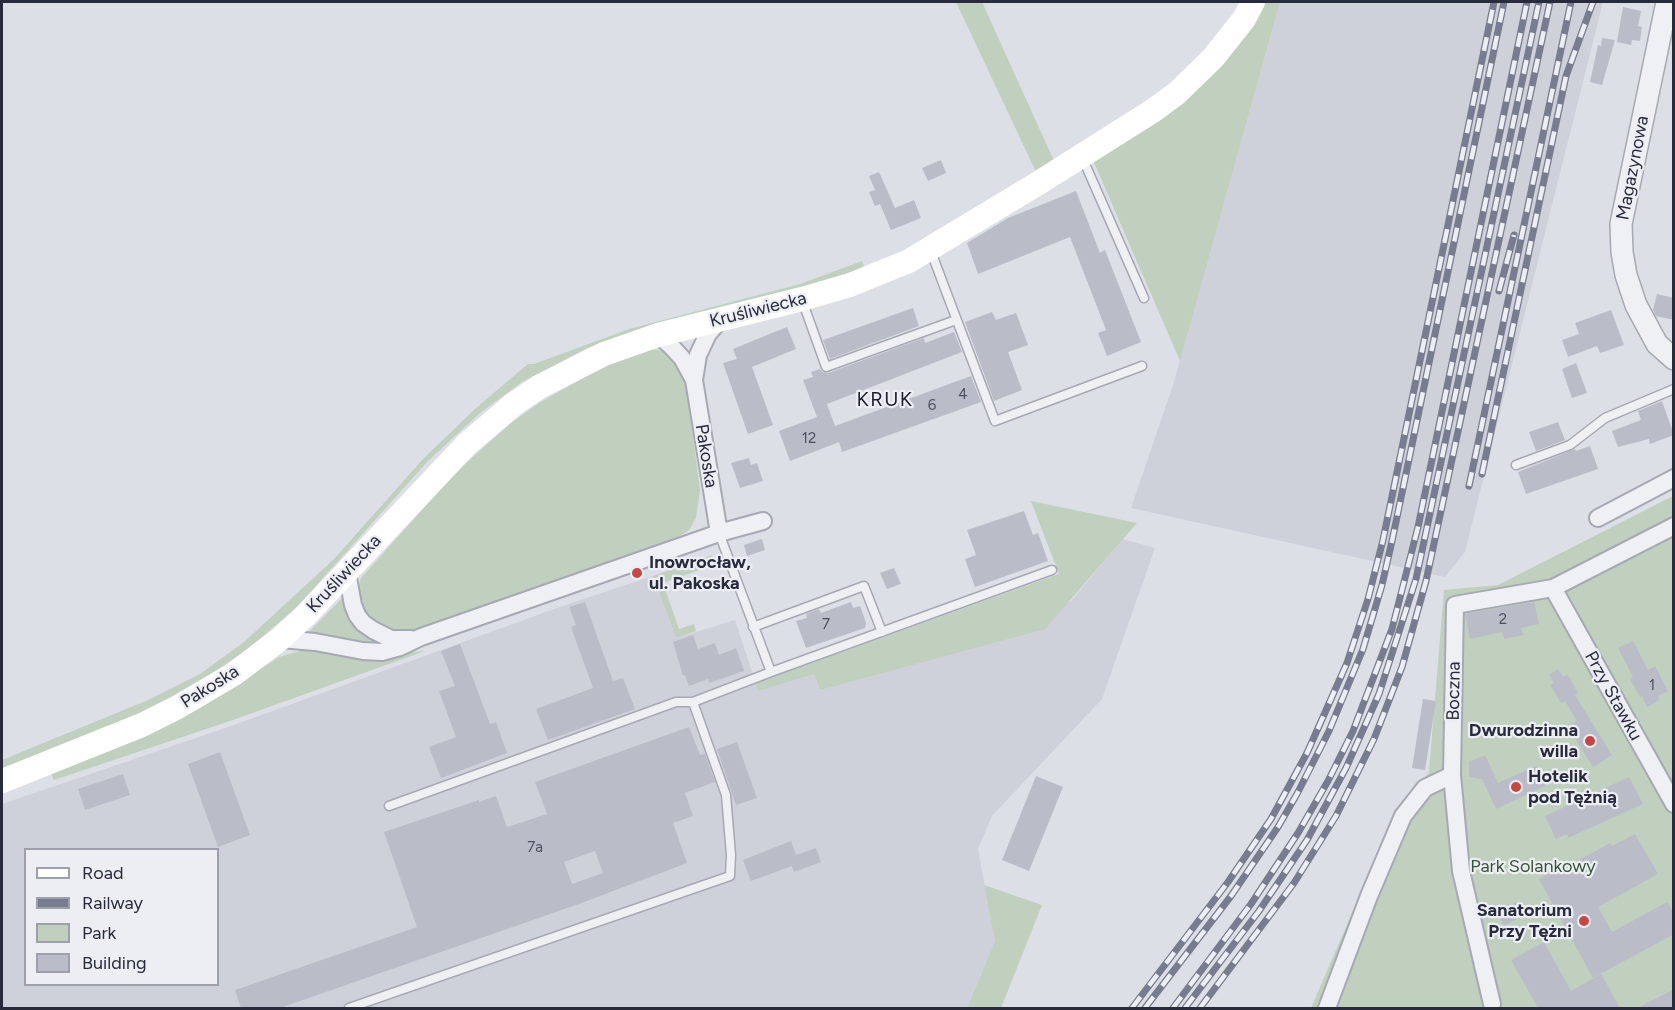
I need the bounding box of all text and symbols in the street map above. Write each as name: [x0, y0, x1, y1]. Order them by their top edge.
street label: Magazynowa: [1612, 114, 1654, 222]
street label: Kruśliwiecka: [707, 288, 809, 332]
house number: 4: [958, 386, 968, 404]
district label: KRUK: [856, 388, 914, 412]
house number: 6: [928, 397, 936, 415]
street label: Pakoska: [690, 422, 722, 490]
house number: 12: [802, 430, 816, 448]
street label: Kruśliwiecka: [302, 530, 386, 618]
place label: Inowrocław, ul. Pakoska: [649, 552, 751, 594]
marker: Inowrocław, ul. Pakoska: [630, 566, 644, 580]
house number: 2: [1499, 611, 1507, 629]
house number: 7: [822, 616, 830, 634]
street label: Przy Stawku: [1580, 648, 1646, 744]
street label: Pakoska: [177, 661, 243, 713]
street label: Boczna: [1443, 661, 1465, 721]
house number: 1: [1649, 677, 1655, 695]
place label: Dwurodzinna willa: [1469, 720, 1578, 762]
marker: Dwurodzinna willa: [1583, 734, 1597, 748]
place label: Hotelik pod Tężnią: [1528, 766, 1617, 808]
marker: Hotelik pod Tężnią: [1509, 780, 1523, 794]
house number: 7a: [527, 839, 543, 857]
legend: [24, 848, 219, 986]
park label: Park Solankowy: [1470, 856, 1596, 878]
text: Road: [82, 862, 123, 884]
text: Railway: [82, 892, 143, 914]
place label: Sanatorium Przy Tężni: [1477, 900, 1572, 942]
marker: Sanatorium Przy Tężni: [1577, 914, 1591, 928]
text: Park: [82, 922, 116, 944]
text: Building: [82, 952, 147, 974]

